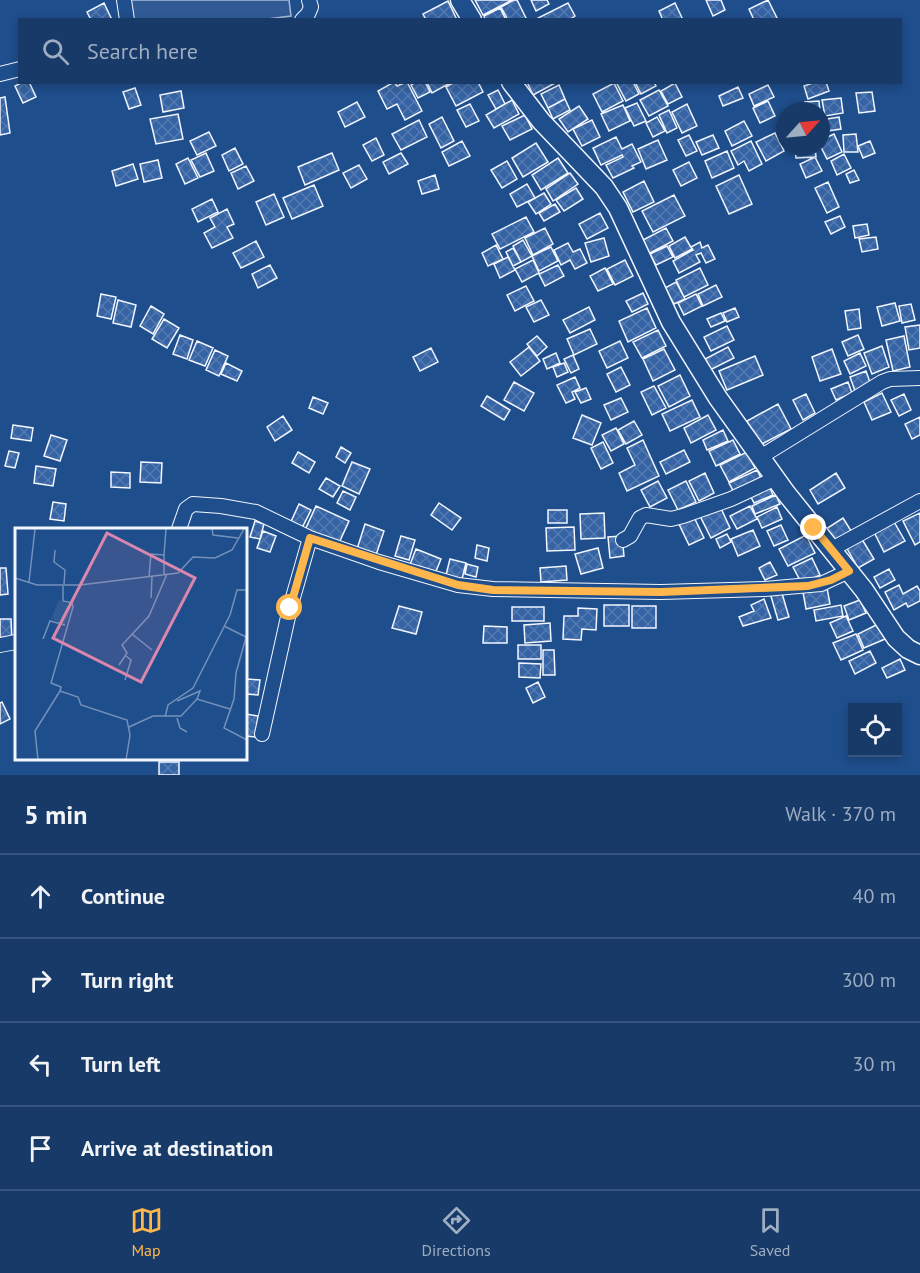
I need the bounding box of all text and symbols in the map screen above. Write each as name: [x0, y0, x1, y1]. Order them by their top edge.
search box: [18, 18, 902, 84]
icon: search: [39, 35, 72, 68]
text: Search here: [87, 37, 198, 65]
north arrow: [776, 102, 830, 156]
route end: [800, 514, 826, 540]
inset map: [15, 528, 248, 760]
route start: [276, 594, 302, 620]
map controls: [848, 703, 902, 757]
button: locate: [848, 703, 902, 757]
text: 5 min: [24, 798, 87, 831]
text: Walk · 370 m: [785, 801, 896, 827]
icon: ahead: [24, 880, 57, 913]
text: Continue: [81, 882, 165, 910]
text: 40 m: [853, 883, 896, 909]
icon: right: [24, 964, 57, 997]
text: Turn right: [81, 966, 173, 994]
text: 300 m: [842, 967, 896, 993]
icon: left: [24, 1048, 57, 1081]
text: Turn left: [81, 1050, 161, 1078]
text: 30 m: [853, 1051, 896, 1077]
icon: arrive: [24, 1132, 57, 1165]
text: Arrive at destination: [81, 1134, 273, 1162]
tab: Map: [130, 1204, 163, 1260]
tab: Directions: [422, 1204, 491, 1260]
tab: Saved: [750, 1204, 790, 1260]

